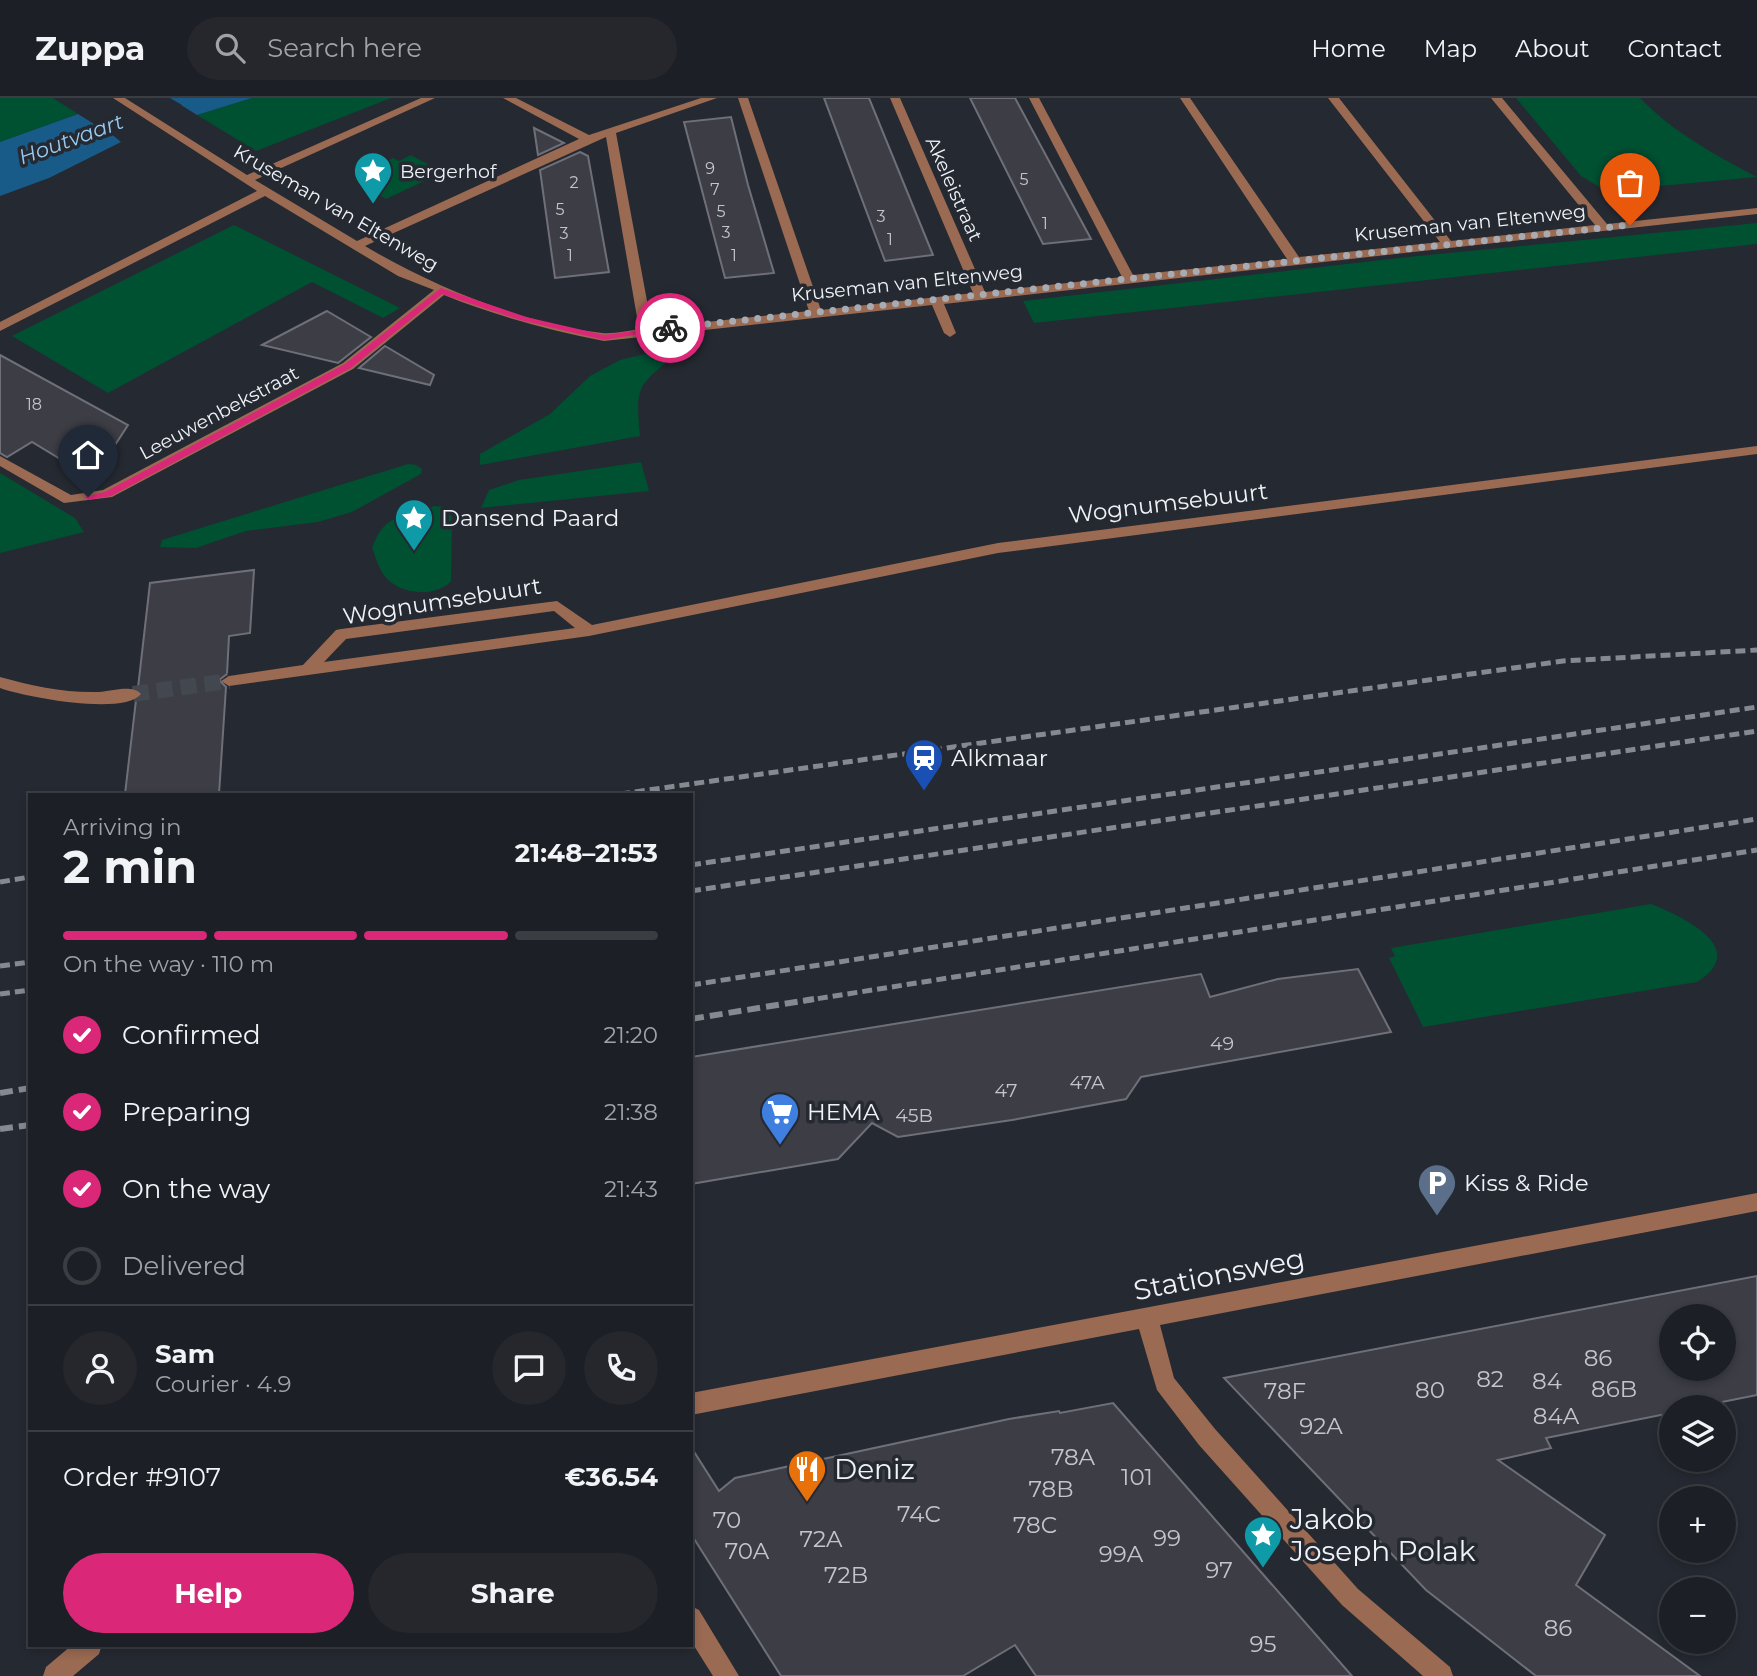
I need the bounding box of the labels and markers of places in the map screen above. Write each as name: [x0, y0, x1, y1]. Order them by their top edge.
place icon: Bergerhof: [352, 150, 394, 205]
pin: [1600, 153, 1660, 225]
place label: Bergerhof: [400, 160, 498, 183]
pin: [58, 425, 118, 497]
place icon: Dansend Paard: [393, 497, 435, 552]
place label: Dansend Paard: [441, 504, 619, 532]
station icon: Alkmaar: [903, 737, 945, 792]
place label: Alkmaar: [951, 744, 1048, 772]
supermarket icon: HEMA: [759, 1091, 801, 1146]
place label: HEMA: [807, 1098, 880, 1126]
parking icon: Kiss & Ride: [1416, 1162, 1458, 1217]
place label: Kiss & Ride: [1464, 1169, 1589, 1197]
restaurant icon: Deniz: [786, 1448, 828, 1503]
place label: Deniz: [834, 1452, 915, 1486]
place label: Jakob Joseph Polak: [1289, 1502, 1476, 1568]
place icon: Jakob Joseph Polak: [1242, 1514, 1284, 1569]

